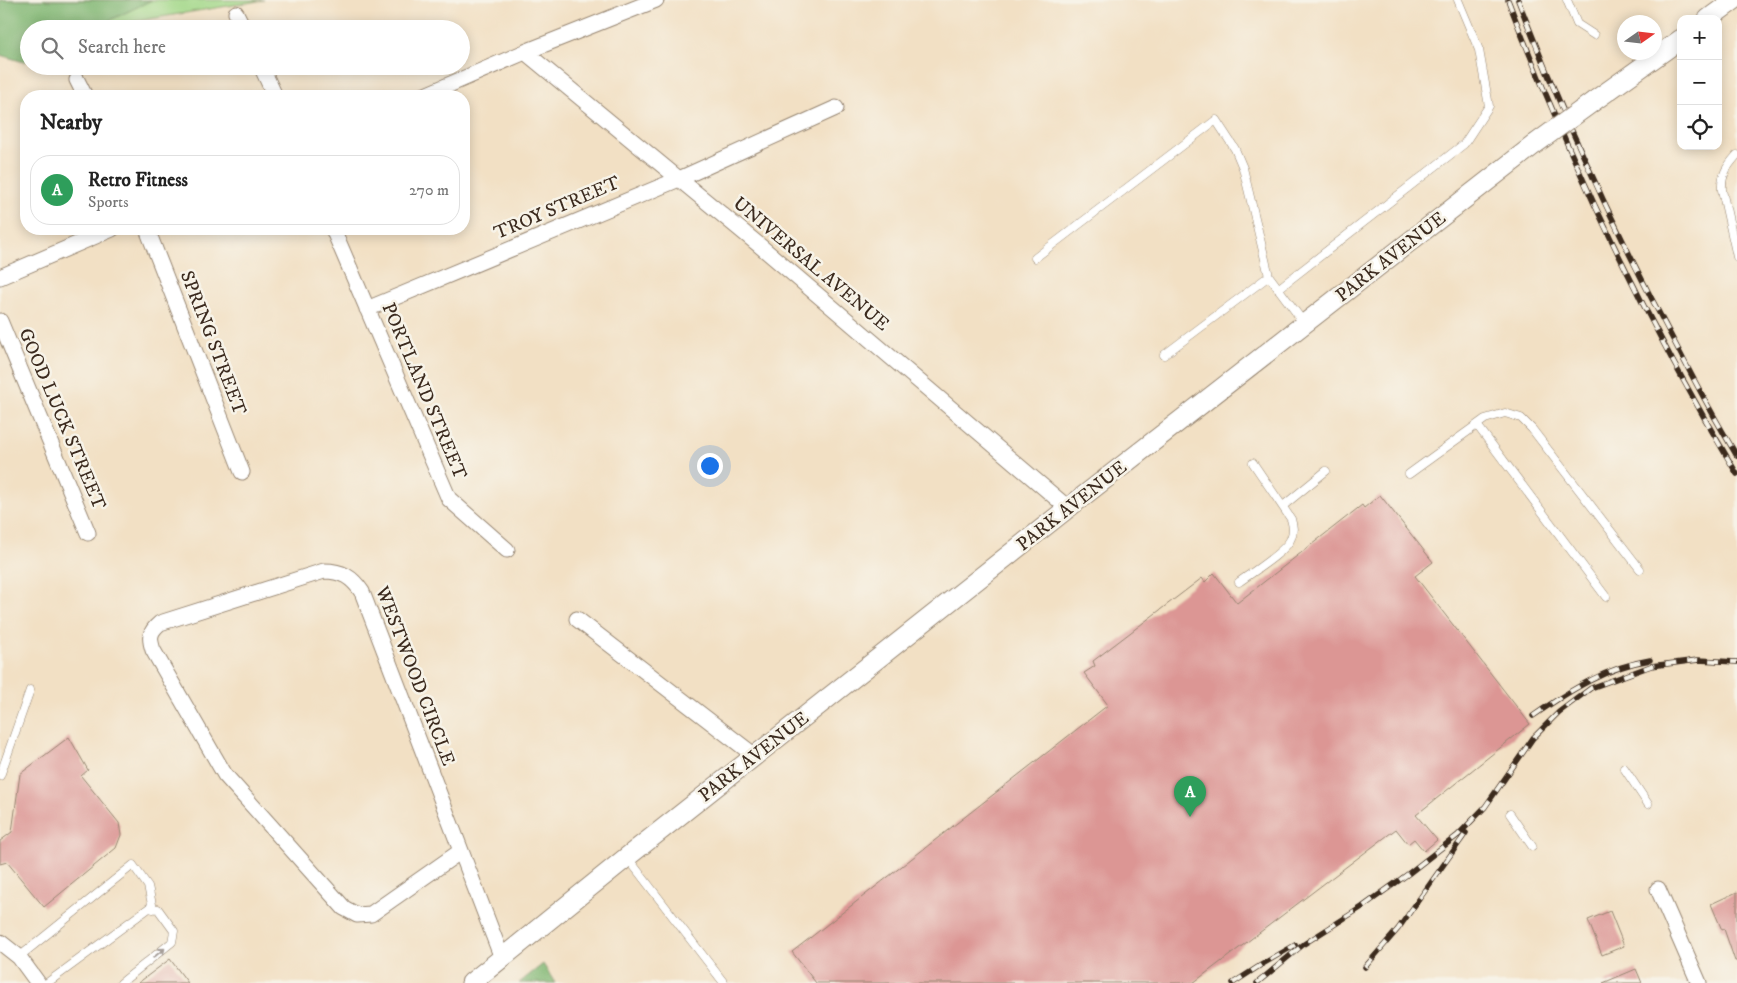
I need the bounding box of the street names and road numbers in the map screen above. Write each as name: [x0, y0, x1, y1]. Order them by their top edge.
street label: TROY STREET: [491, 171, 624, 245]
street label: UNIVERSAL AVENUE: [728, 192, 894, 336]
street label: PARK AVENUE: [1331, 207, 1451, 307]
street label: SPRING STREET: [175, 268, 251, 419]
street label: PORTLAND STREET: [376, 299, 472, 483]
street label: GOOD LUCK STREET: [13, 325, 111, 514]
street label: PARK AVENUE: [1012, 456, 1132, 556]
street label: WESTWOOD CIRCLE: [370, 582, 460, 769]
street label: PARK AVENUE: [694, 707, 814, 807]

